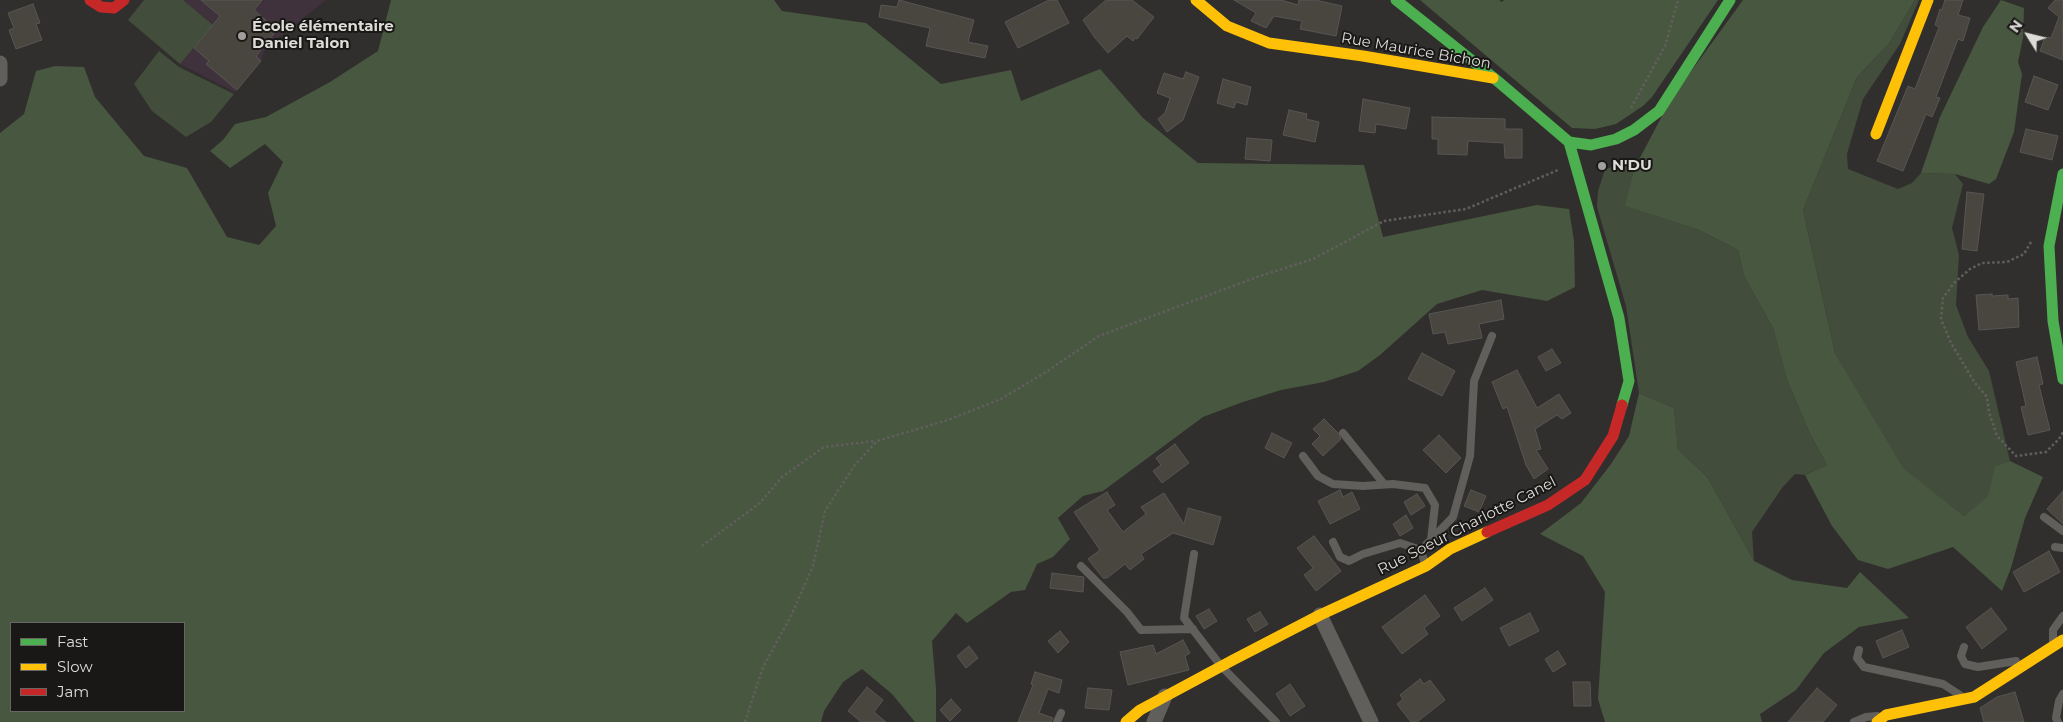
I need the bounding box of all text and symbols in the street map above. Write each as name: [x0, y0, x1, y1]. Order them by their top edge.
north arrow: [2003, 10, 2053, 60]
text: N: [2005, 16, 2026, 36]
place label: École élémentaire Daniel Talon: [252, 18, 394, 53]
street label: Rue Maurice Bichon: [1340, 29, 1492, 73]
marker: École élémentaire Daniel Talon: [236, 30, 248, 42]
place label: N'DU: [1612, 157, 1652, 175]
marker: N'DU: [1596, 160, 1608, 172]
street label: Rue Soeur Charlotte Canel: [1375, 473, 1559, 579]
legend: [10, 622, 185, 712]
text: Fast: [57, 632, 88, 651]
text: Slow: [57, 657, 93, 676]
text: Jam: [57, 682, 89, 701]

